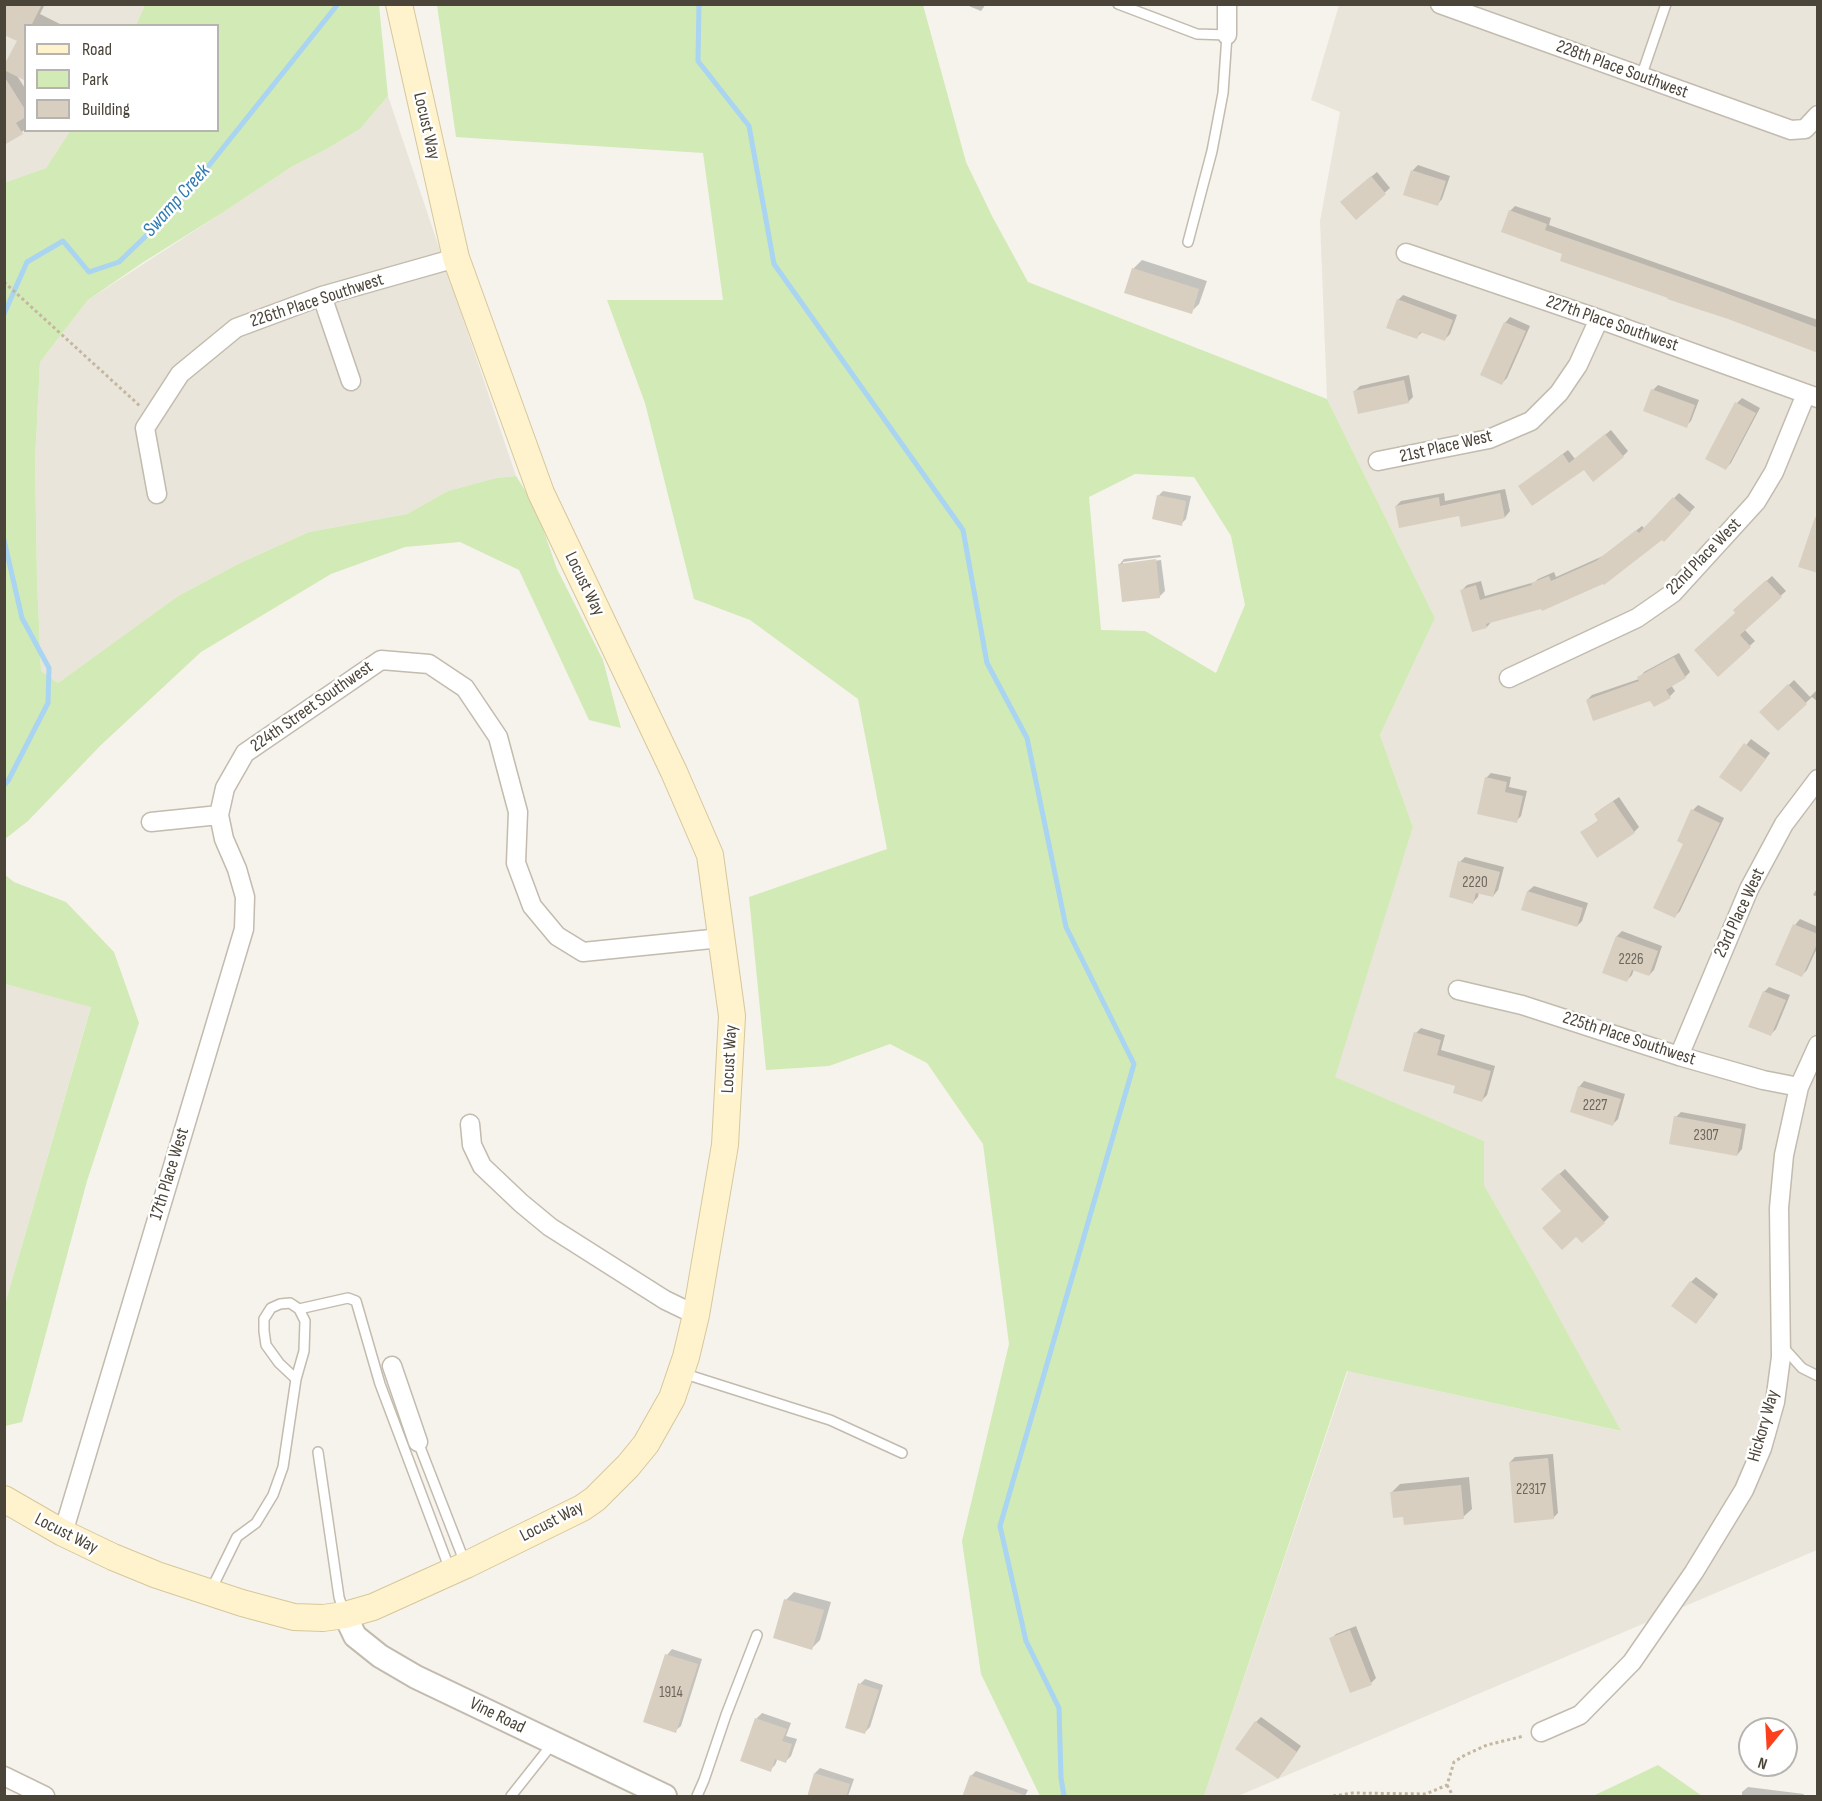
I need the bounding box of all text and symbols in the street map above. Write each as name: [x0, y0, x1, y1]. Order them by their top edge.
legend: [24, 24, 219, 132]
street label: 228th Place Southwest: [1553, 36, 1691, 104]
text: Road: [82, 39, 112, 60]
text: Park: [82, 69, 108, 90]
street label: Locust Way: [408, 90, 444, 162]
text: Building: [82, 99, 130, 120]
water label: Swamp Creek: [138, 160, 216, 242]
street label: 226th Place Southwest: [248, 269, 386, 333]
street label: 227th Place Southwest: [1543, 291, 1681, 357]
street label: 21st Place West: [1398, 426, 1494, 468]
street label: 22nd Place West: [1662, 514, 1746, 600]
street label: Locust Way: [559, 549, 609, 619]
street label: 224th Street Southwest: [247, 657, 377, 757]
street label: 23rd Place West: [1710, 865, 1770, 961]
house number: 2220: [1462, 874, 1488, 892]
house number: 2226: [1618, 951, 1644, 969]
street label: 225th Place Southwest: [1560, 1007, 1698, 1071]
street label: Locust Way: [717, 1024, 743, 1094]
house number: 2227: [1583, 1097, 1607, 1115]
street label: 17th Place West: [146, 1125, 194, 1223]
house number: 2307: [1693, 1127, 1719, 1145]
street label: Hickory Way: [1743, 1388, 1785, 1464]
house number: 22317: [1516, 1481, 1546, 1499]
street label: Locust Way: [517, 1497, 587, 1547]
street label: Locust Way: [31, 1509, 101, 1559]
house number: 1914: [659, 1684, 683, 1702]
street label: Vine Road: [466, 1693, 528, 1739]
north arrow: [1738, 1717, 1798, 1777]
text: N: [1756, 1752, 1770, 1773]

